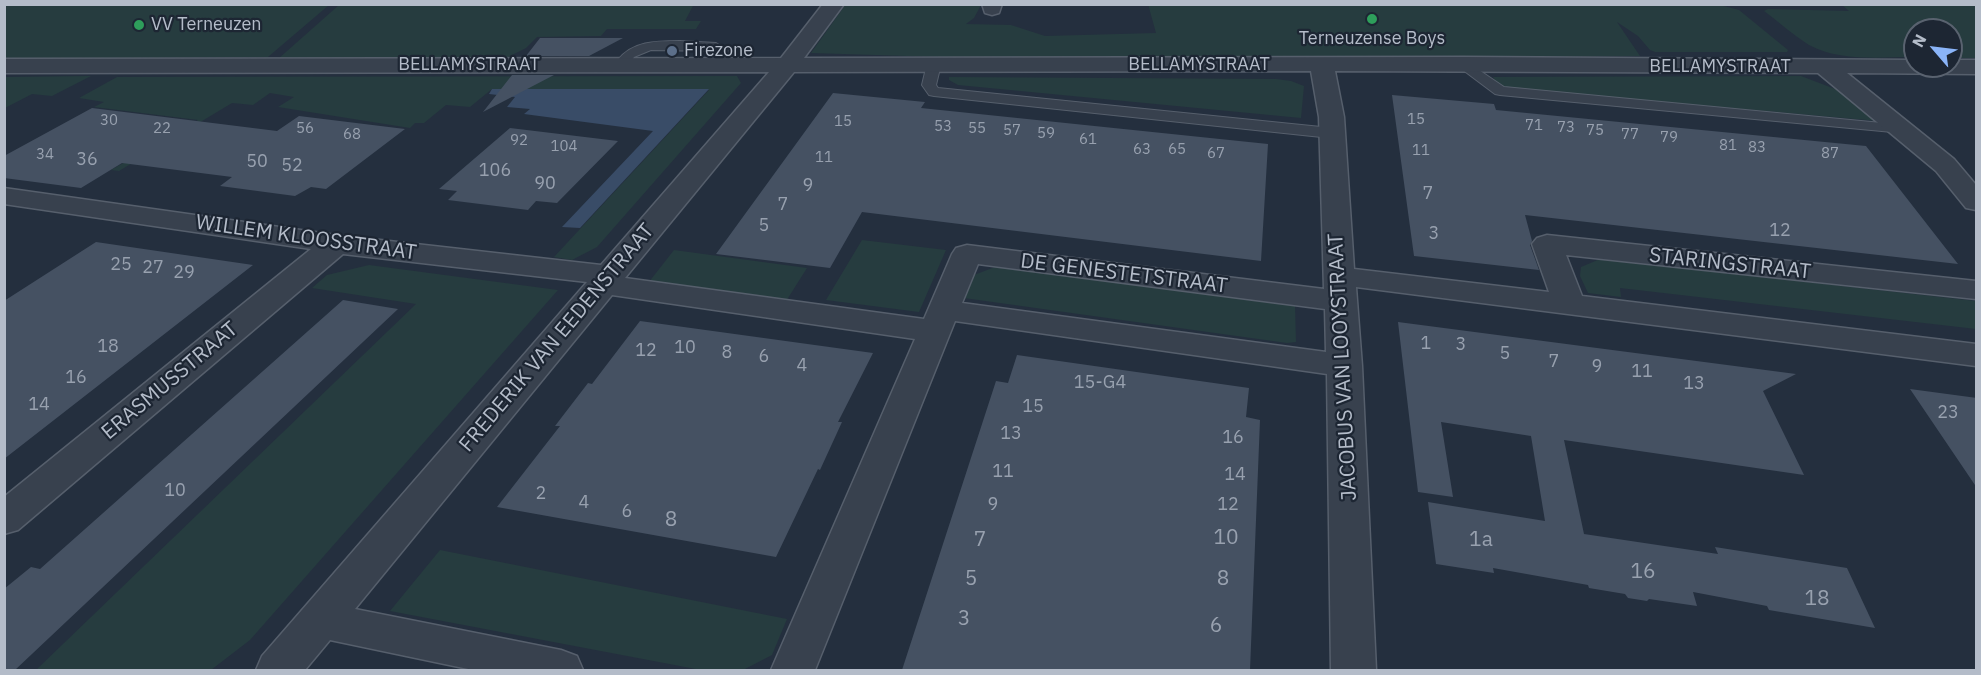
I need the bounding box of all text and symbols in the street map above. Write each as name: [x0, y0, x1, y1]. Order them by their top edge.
marker: Terneuzense Boys: [1365, 12, 1379, 26]
place label: VV Terneuzen: [151, 14, 261, 36]
marker: VV Terneuzen: [132, 18, 146, 32]
north arrow: [1903, 18, 1963, 78]
place label: Terneuzense Boys: [1299, 28, 1445, 50]
text: N: [1907, 31, 1930, 50]
place label: Firezone: [684, 40, 753, 62]
marker: Firezone: [665, 44, 679, 58]
street label: BELLAMYSTRAAT: [398, 54, 540, 76]
street label: BELLAMYSTRAAT: [1128, 54, 1270, 76]
street label: BELLAMYSTRAAT: [1649, 56, 1791, 78]
house number: 15: [1407, 111, 1425, 129]
house number: 30: [100, 112, 118, 130]
house number: 15: [834, 113, 852, 131]
house number: 71: [1525, 117, 1543, 135]
house number: 53: [934, 118, 952, 136]
house number: 73: [1557, 119, 1575, 137]
house number: 22: [153, 120, 171, 138]
house number: 56: [296, 120, 314, 138]
house number: 55: [968, 120, 986, 138]
house number: 57: [1003, 122, 1021, 140]
house number: 75: [1586, 122, 1604, 140]
house number: 59: [1037, 125, 1055, 143]
house number: 68: [343, 126, 361, 144]
house number: 77: [1621, 126, 1639, 144]
house number: 79: [1660, 129, 1678, 147]
house number: 61: [1079, 131, 1097, 149]
house number: 92: [510, 132, 528, 150]
house number: 81: [1719, 137, 1737, 155]
house number: 104: [551, 138, 577, 156]
house number: 83: [1748, 139, 1766, 157]
house number: 63: [1133, 141, 1151, 159]
house number: 65: [1168, 141, 1186, 159]
house number: 11: [1412, 142, 1430, 160]
house number: 67: [1207, 145, 1225, 163]
house number: 87: [1821, 145, 1839, 163]
house number: 34: [36, 146, 54, 164]
house number: 36: [76, 149, 98, 171]
house number: 11: [815, 149, 833, 167]
house number: 50: [246, 151, 268, 173]
house number: 52: [281, 155, 303, 177]
house number: 106: [479, 160, 511, 182]
house number: 90: [534, 173, 556, 195]
house number: 9: [803, 175, 813, 197]
house number: 7: [1423, 183, 1433, 205]
house number: 7: [778, 194, 788, 216]
street label: WILLEM KLOOSSTRAAT: [194, 210, 418, 266]
house number: 5: [759, 215, 769, 237]
street label: FREDERIK VAN EEDENSTRAAT: [454, 219, 660, 457]
house number: 12: [1769, 220, 1791, 242]
house number: 3: [1429, 223, 1439, 245]
street label: JACOBUS VAN LOOYSTRAAT: [1323, 233, 1363, 501]
street label: STARINGSTRAAT: [1648, 243, 1812, 285]
street label: DE GENESTETSTRAAT: [1019, 249, 1229, 299]
house number: 25: [110, 254, 132, 276]
house number: 27: [142, 257, 164, 279]
house number: 29: [173, 262, 195, 284]
street label: ERASMUSSTRAAT: [97, 317, 243, 445]
house number: 1: [1421, 333, 1431, 355]
house number: 3: [1456, 334, 1466, 356]
house number: 18: [97, 336, 119, 358]
house number: 10: [674, 337, 696, 359]
house number: 12: [635, 340, 657, 362]
house number: 8: [722, 342, 732, 364]
house number: 5: [1500, 343, 1510, 365]
house number: 6: [759, 346, 769, 368]
house number: 7: [1549, 351, 1559, 373]
house number: 4: [797, 355, 807, 377]
house number: 9: [1592, 356, 1602, 378]
house number: 11: [1631, 361, 1653, 383]
house number: 16: [65, 367, 87, 389]
house number: 15-G4: [1074, 372, 1126, 394]
house number: 13: [1683, 373, 1705, 395]
house number: 14: [28, 394, 50, 416]
house number: 15: [1022, 396, 1044, 418]
house number: 23: [1937, 402, 1959, 424]
house number: 13: [1000, 423, 1022, 445]
house number: 16: [1222, 427, 1244, 449]
house number: 11: [992, 461, 1014, 483]
house number: 14: [1224, 464, 1246, 486]
house number: 10: [164, 480, 186, 502]
house number: 2: [536, 483, 546, 505]
house number: 4: [579, 492, 589, 514]
house number: 9: [988, 494, 998, 516]
house number: 12: [1217, 494, 1239, 516]
house number: 6: [622, 501, 632, 523]
house number: 8: [665, 507, 677, 533]
house number: 10: [1213, 525, 1239, 551]
house number: 7: [974, 527, 986, 553]
house number: 1a: [1469, 527, 1493, 553]
house number: 16: [1630, 559, 1656, 585]
house number: 5: [965, 566, 977, 592]
house number: 8: [1217, 566, 1229, 592]
house number: 18: [1804, 586, 1830, 612]
house number: 3: [958, 606, 970, 632]
house number: 6: [1210, 613, 1222, 639]

